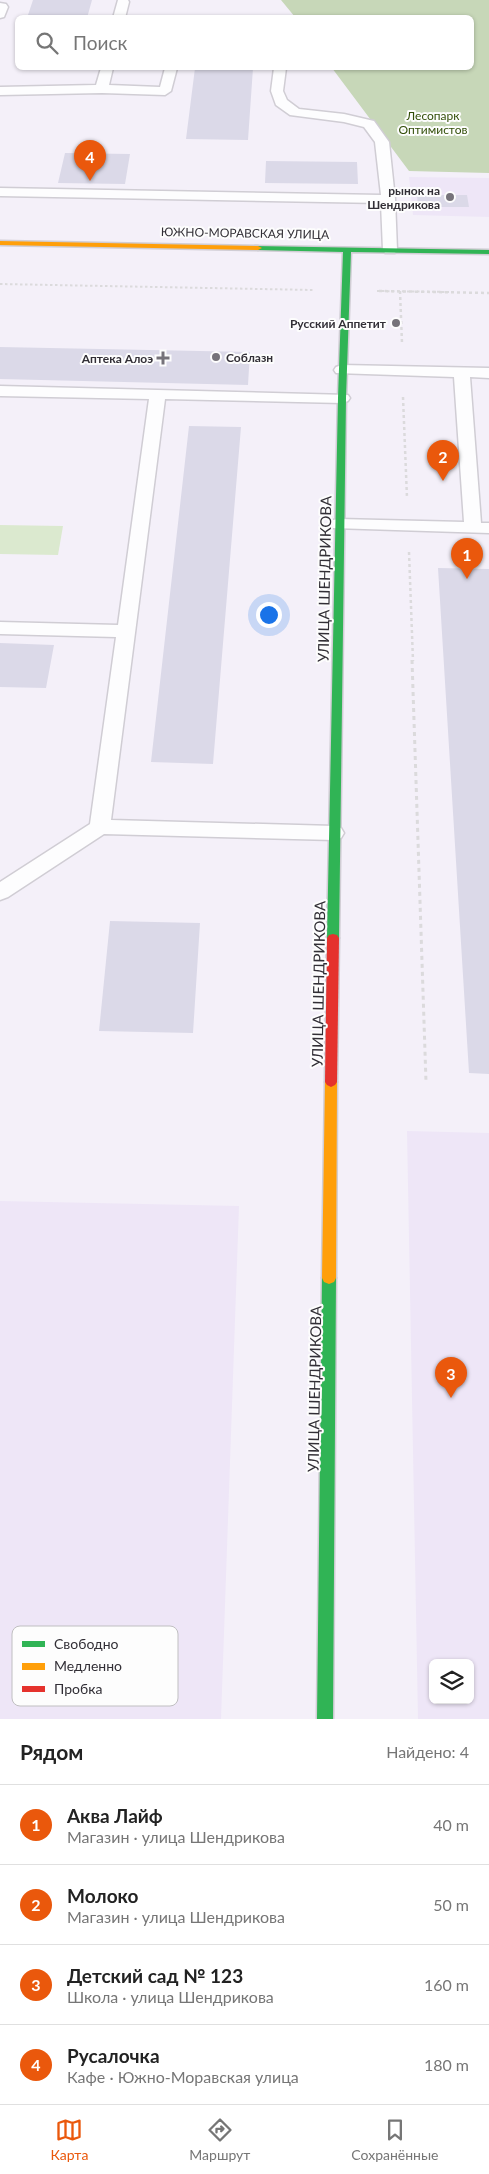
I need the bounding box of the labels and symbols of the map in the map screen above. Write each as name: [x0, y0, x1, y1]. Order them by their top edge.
park label: Лесопарк Оптимистов: [399, 108, 467, 137]
pin: 4: [74, 140, 106, 181]
place label: рынок на Шендрикова: [367, 183, 440, 212]
marker: рынок на Шендрикова: [444, 191, 456, 203]
street label: ЮЖНО-МОРАВСКАЯ УЛИЦА: [161, 224, 330, 242]
place label: Русский Аппетит: [290, 316, 387, 331]
marker: Русский Аппетит: [390, 317, 402, 329]
place label: Соблазн: [226, 350, 273, 365]
place label: Аптека Алоэ: [81, 351, 153, 366]
marker: Соблазн: [210, 351, 222, 363]
marker: Аптека Алоэ: [157, 352, 169, 364]
pin: 2: [427, 440, 459, 481]
street label: УЛИЦА ШЕНДРИКОВА: [314, 495, 334, 662]
pin: 1: [451, 538, 483, 579]
your location: [256, 602, 282, 628]
street label: УЛИЦА ШЕНДРИКОВА: [308, 900, 328, 1067]
street label: УЛИЦА ШЕНДРИКОВА: [304, 1305, 324, 1472]
pin: 3: [435, 1357, 467, 1398]
legend: [12, 1626, 178, 1706]
text: Свободно: [54, 1635, 119, 1652]
text: Медленно: [54, 1657, 122, 1674]
text: Пробка: [54, 1680, 102, 1697]

